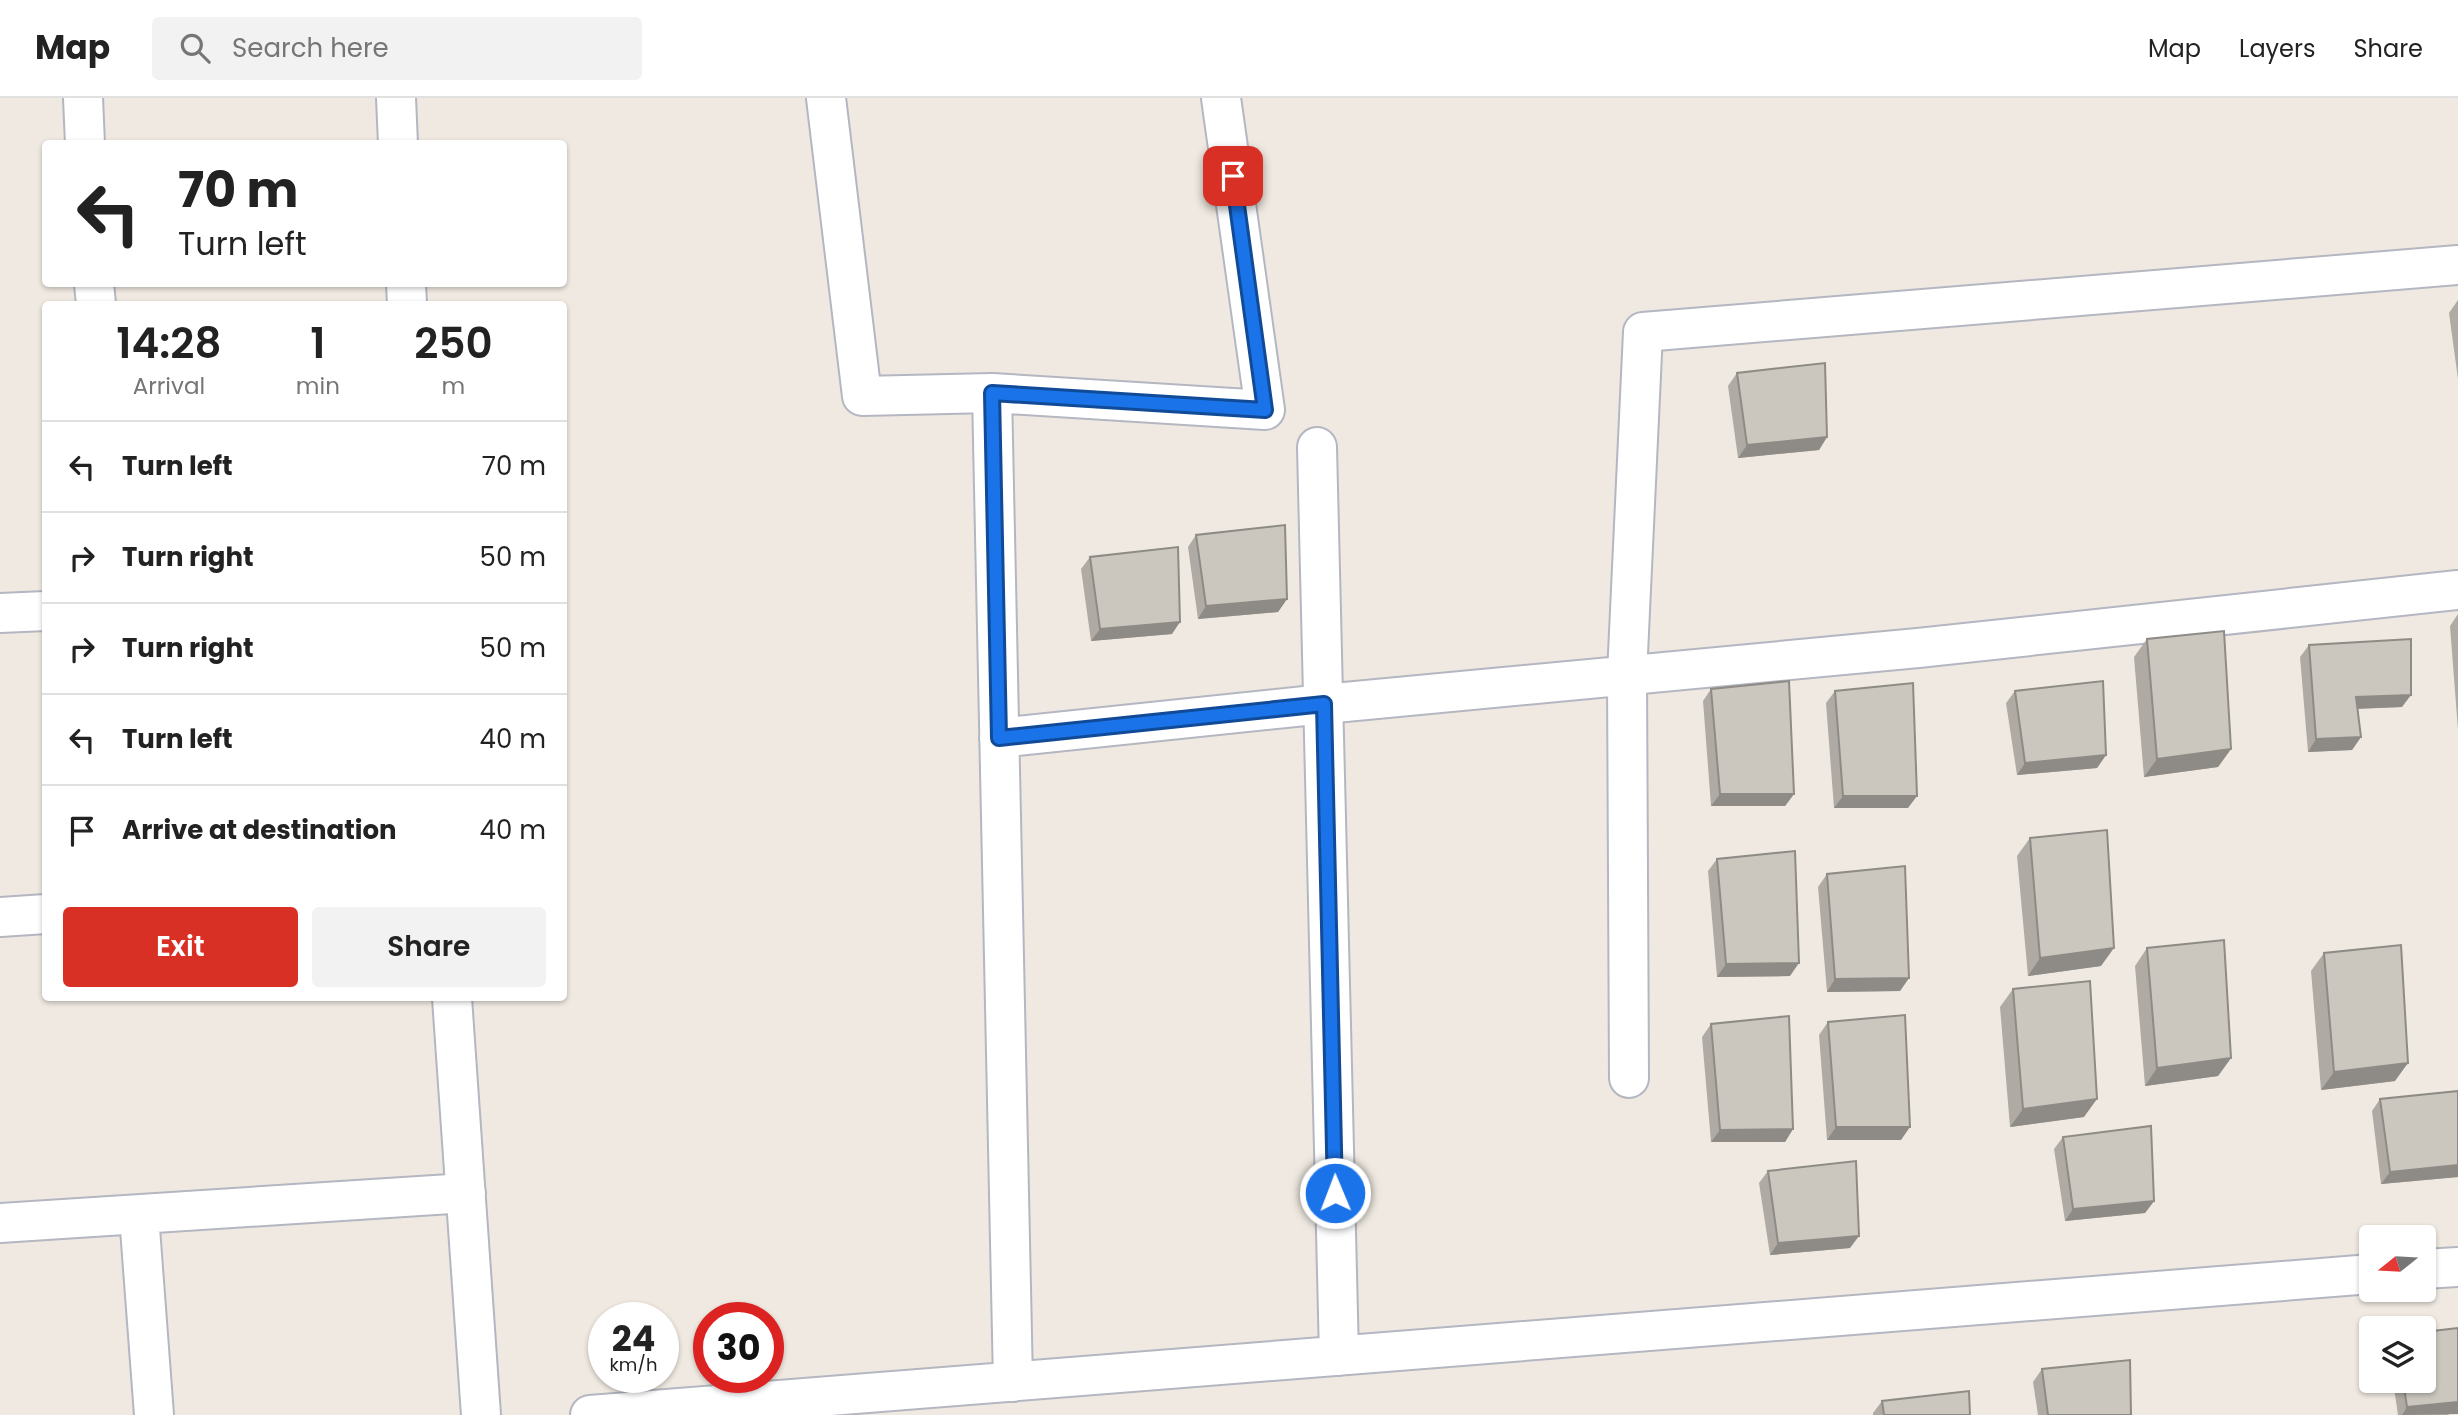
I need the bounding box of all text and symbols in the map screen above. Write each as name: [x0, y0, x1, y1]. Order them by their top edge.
search box: [152, 17, 642, 80]
text: Map: [35, 24, 110, 71]
icon: search: [176, 29, 214, 67]
text: Search here: [232, 30, 389, 66]
text: Map: [2148, 32, 2201, 65]
text: Layers: [2239, 32, 2315, 65]
text: Share: [2353, 32, 2423, 65]
pin: [1203, 146, 1263, 206]
text: 70 m: [178, 156, 298, 224]
icon: arrive: [1214, 157, 1252, 195]
icon: left: [63, 168, 154, 259]
text: Turn left: [178, 221, 307, 266]
text: 14:28: [116, 314, 222, 373]
text: 1: [310, 314, 326, 373]
text: 250: [414, 314, 493, 373]
text: Arrival: [133, 370, 205, 402]
text: min: [296, 370, 340, 402]
text: m: [442, 370, 465, 402]
icon: left: [63, 448, 101, 486]
text: Turn left: [122, 448, 233, 484]
text: 70 m: [482, 448, 546, 484]
icon: right: [63, 539, 101, 577]
text: Turn right: [122, 539, 254, 575]
text: 50 m: [480, 539, 546, 575]
icon: right: [63, 630, 101, 668]
text: Turn right: [122, 630, 254, 666]
text: 50 m: [480, 630, 546, 666]
icon: left: [63, 721, 101, 759]
text: Turn left: [122, 721, 233, 757]
text: 40 m: [480, 721, 546, 757]
icon: arrive: [63, 812, 101, 850]
text: Arrive at destination: [122, 812, 397, 848]
text: 40 m: [480, 812, 546, 848]
button: Exit: [63, 907, 298, 987]
button: Share: [312, 907, 546, 987]
position arrow: [1298, 1156, 1372, 1230]
north arrow: [2359, 1225, 2436, 1302]
map controls: [2359, 1225, 2436, 1393]
speed limit sign: 30: [693, 1302, 784, 1393]
text: 24: [612, 1314, 655, 1363]
button: layers: [2359, 1316, 2436, 1393]
text: km/h: [610, 1352, 657, 1377]

